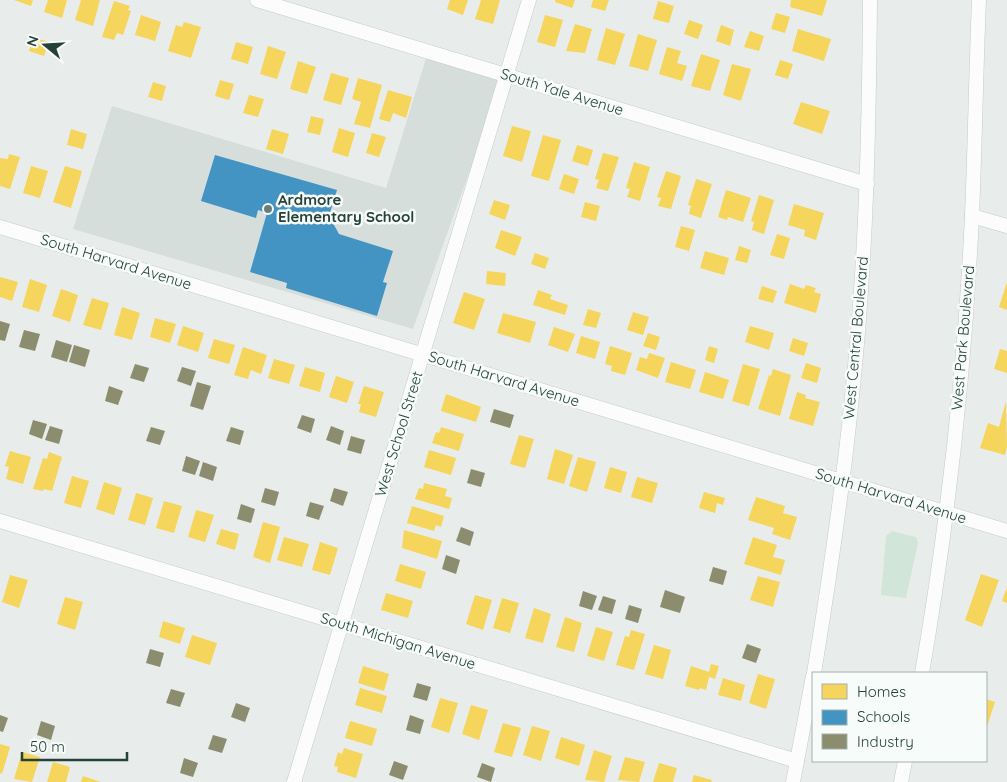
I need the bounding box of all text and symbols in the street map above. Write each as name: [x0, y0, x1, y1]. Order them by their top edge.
north arrow: [20, 20, 70, 70]
text: N: [22, 33, 43, 49]
street label: South Yale Avenue: [498, 64, 626, 119]
place label: Ardmore Elementary School: [278, 190, 414, 226]
marker: Ardmore Elementary School: [262, 203, 274, 215]
street label: South Harvard Avenue: [38, 229, 194, 294]
street label: West Central Boulevard: [839, 256, 872, 420]
street label: West Park Boulevard: [947, 265, 978, 411]
street label: South Harvard Avenue: [426, 346, 582, 411]
street label: West School Street: [370, 369, 427, 499]
street label: South Harvard Avenue: [813, 463, 969, 528]
street label: South Michigan Avenue: [318, 608, 478, 673]
legend: [812, 672, 987, 762]
text: Homes: [857, 682, 906, 701]
text: Schools: [857, 707, 910, 726]
scale bar: [22, 730, 128, 762]
text: Industry: [857, 732, 914, 751]
text: 50 m: [30, 737, 65, 756]

